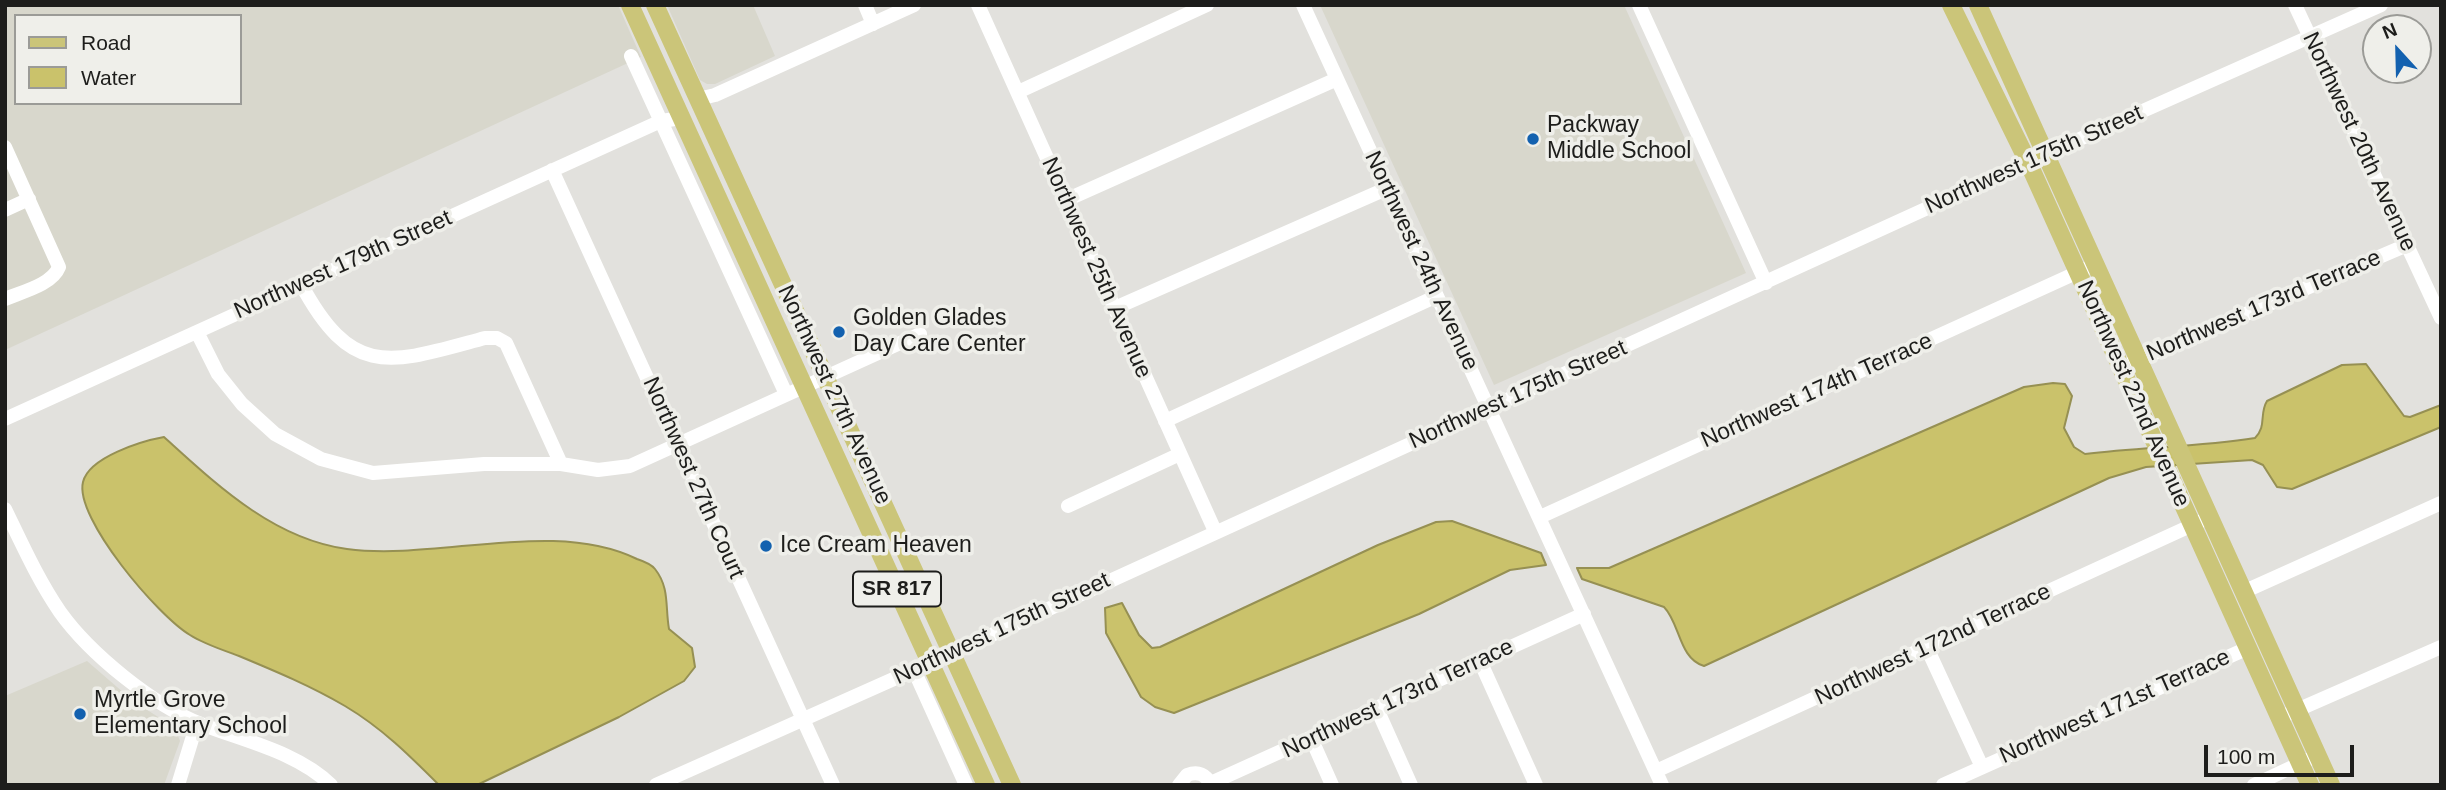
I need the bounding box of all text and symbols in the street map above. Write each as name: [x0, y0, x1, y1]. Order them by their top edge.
legend: [14, 14, 242, 105]
north arrow: [2362, 14, 2432, 84]
street label: Northwest 20th Avenue: [2296, 28, 2422, 256]
text: Road: [81, 31, 131, 54]
text: Water: [81, 66, 136, 89]
street label: Northwest 175th Street: [1921, 100, 2147, 220]
place label: Packway Middle School: [1547, 112, 1691, 166]
marker: Packway Middle School: [1525, 131, 1541, 147]
street label: Northwest 24th Avenue: [1358, 147, 1484, 375]
street label: Northwest 25th Avenue: [1035, 153, 1157, 383]
street label: Northwest 179th Street: [230, 205, 456, 325]
street label: Northwest 173rd Terrace: [2143, 244, 2385, 368]
street label: Northwest 22nd Avenue: [2071, 276, 2195, 512]
street label: Northwest 27th Avenue: [771, 281, 897, 509]
place label: Golden Glades Day Care Center: [853, 305, 1026, 359]
marker: Golden Glades Day Care Center: [831, 324, 847, 340]
street label: Northwest 174th Terrace: [1697, 327, 1937, 455]
street label: Northwest 175th Street: [1405, 335, 1631, 455]
street label: Northwest 27th Court: [636, 373, 750, 583]
place label: Ice Cream Heaven: [780, 532, 972, 560]
marker: Ice Cream Heaven: [758, 538, 774, 554]
street label: Northwest 175th Street: [890, 567, 1114, 691]
road number: SR 817: [853, 572, 941, 606]
street label: Northwest 172nd Terrace: [1811, 578, 2055, 712]
street label: Northwest 173rd Terrace: [1278, 633, 1518, 765]
street label: Northwest 171st Terrace: [1996, 644, 2234, 770]
place label: Myrtle Grove Elementary School: [94, 687, 287, 741]
marker: Myrtle Grove Elementary School: [72, 706, 88, 722]
scale bar: [2208, 730, 2358, 774]
text: 100 m: [2217, 745, 2275, 768]

